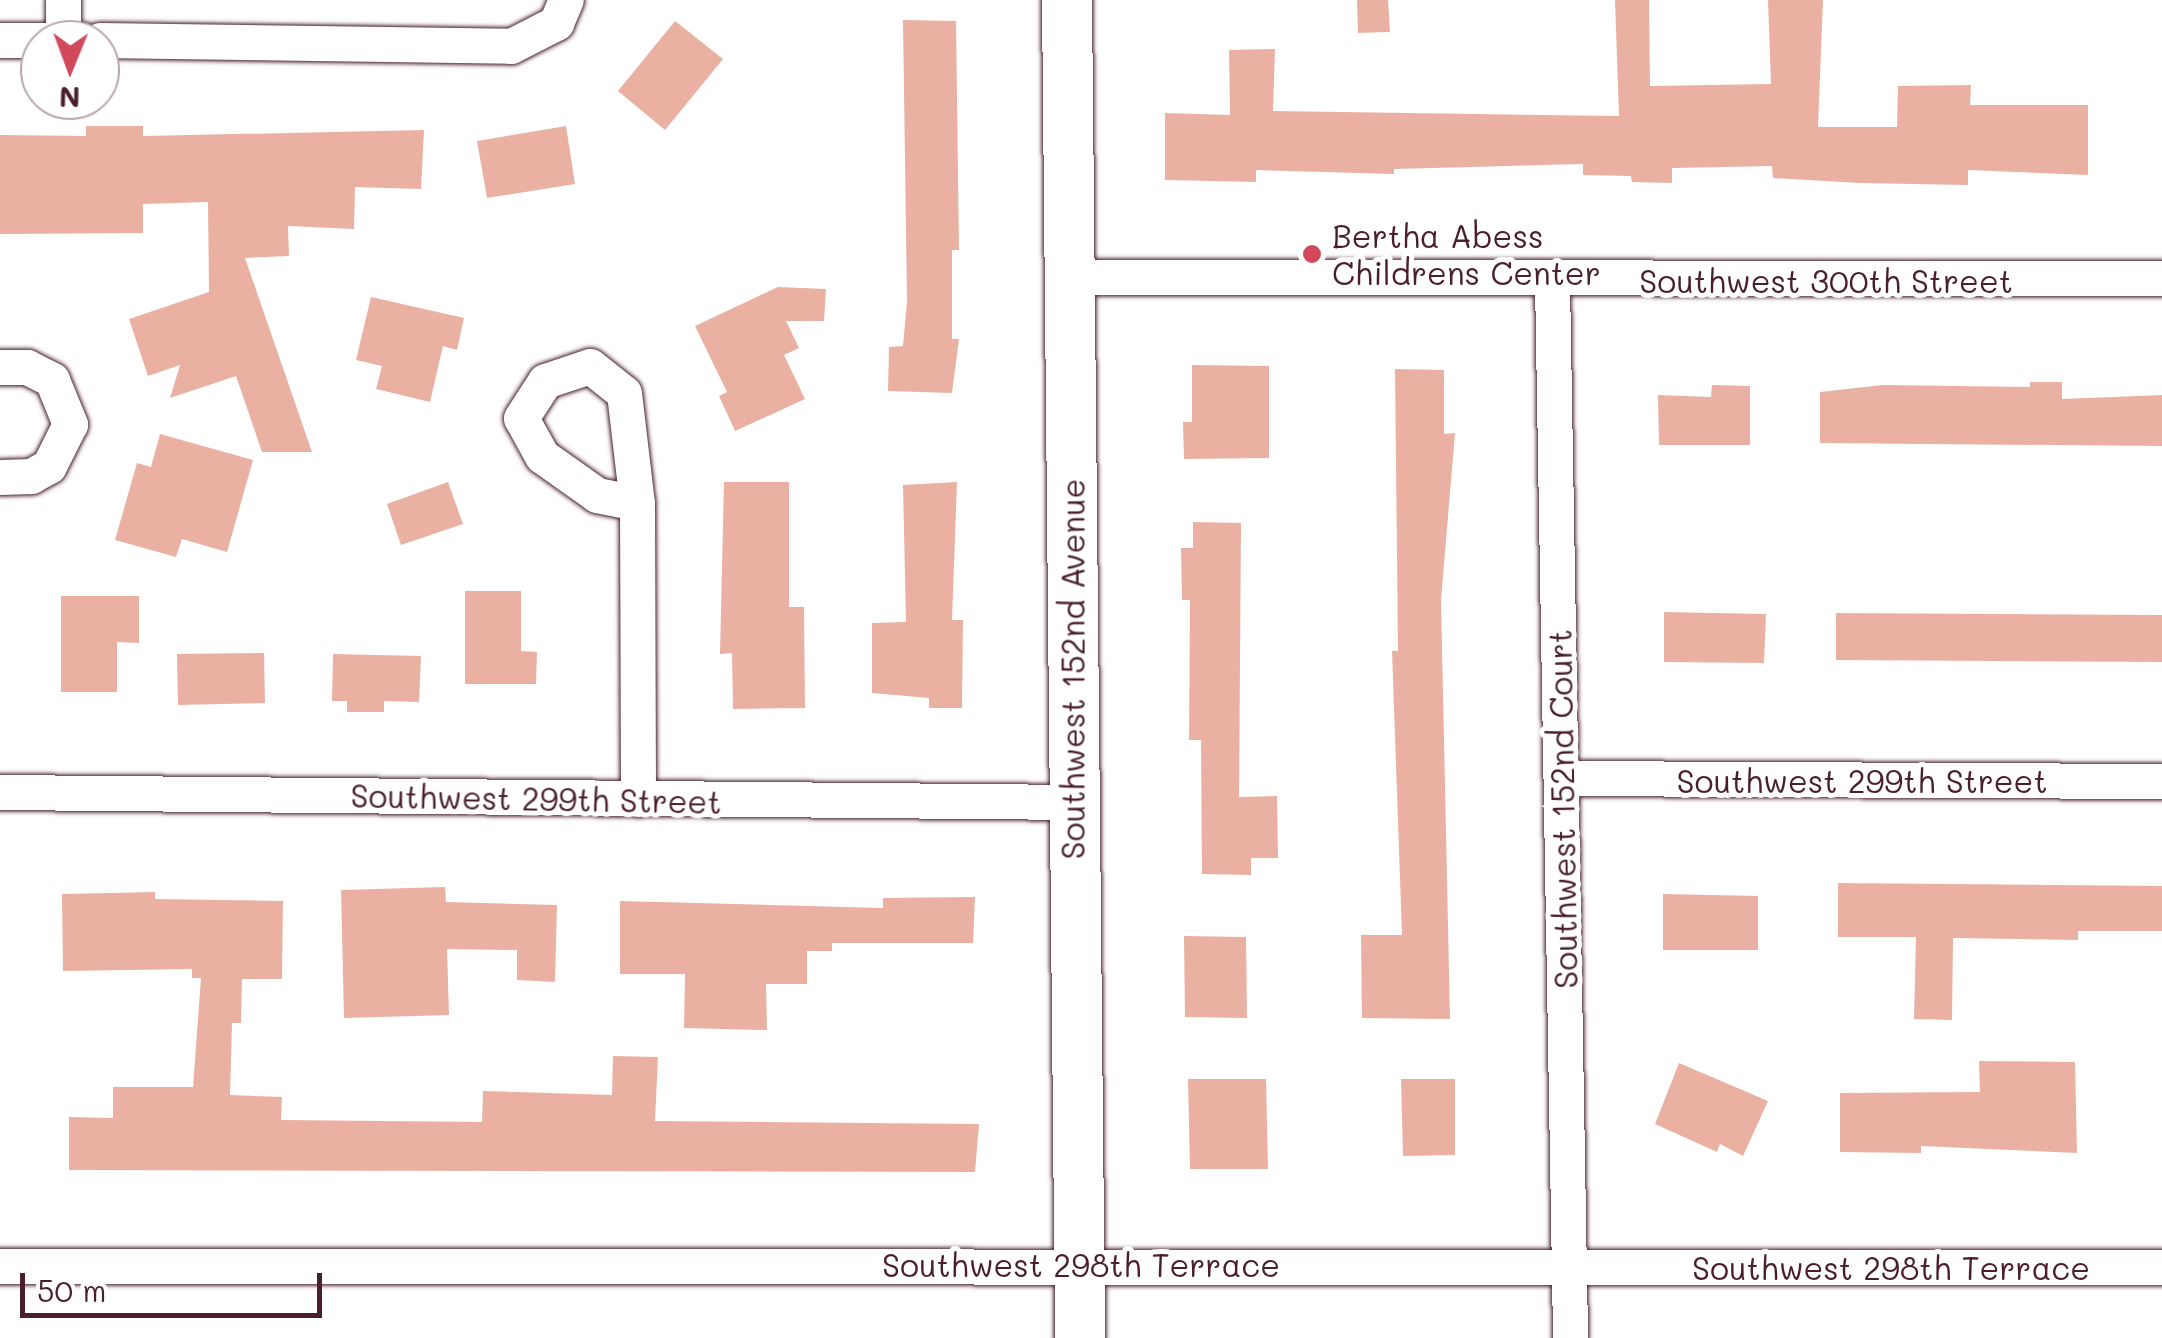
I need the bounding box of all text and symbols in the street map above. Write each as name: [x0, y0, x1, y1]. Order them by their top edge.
north arrow: [20, 20, 120, 120]
text: N: [59, 80, 80, 116]
place label: Bertha Abess Childrens Center: [1332, 217, 1601, 292]
marker: Bertha Abess Childrens Center: [1301, 243, 1323, 265]
street label: Southwest 300th Street: [1639, 261, 2013, 299]
street label: Southwest 152nd Avenue: [1053, 479, 1091, 859]
street label: Southwest 152nd Court: [1540, 629, 1584, 989]
street label: Southwest 299th Street: [1676, 761, 2048, 799]
street label: Southwest 299th Street: [350, 776, 722, 820]
street label: Southwest 298th Terrace: [882, 1245, 1280, 1283]
street label: Southwest 298th Terrace: [1692, 1248, 2090, 1286]
scale bar: [25, 1253, 328, 1315]
text: 50 m: [37, 1270, 107, 1310]

